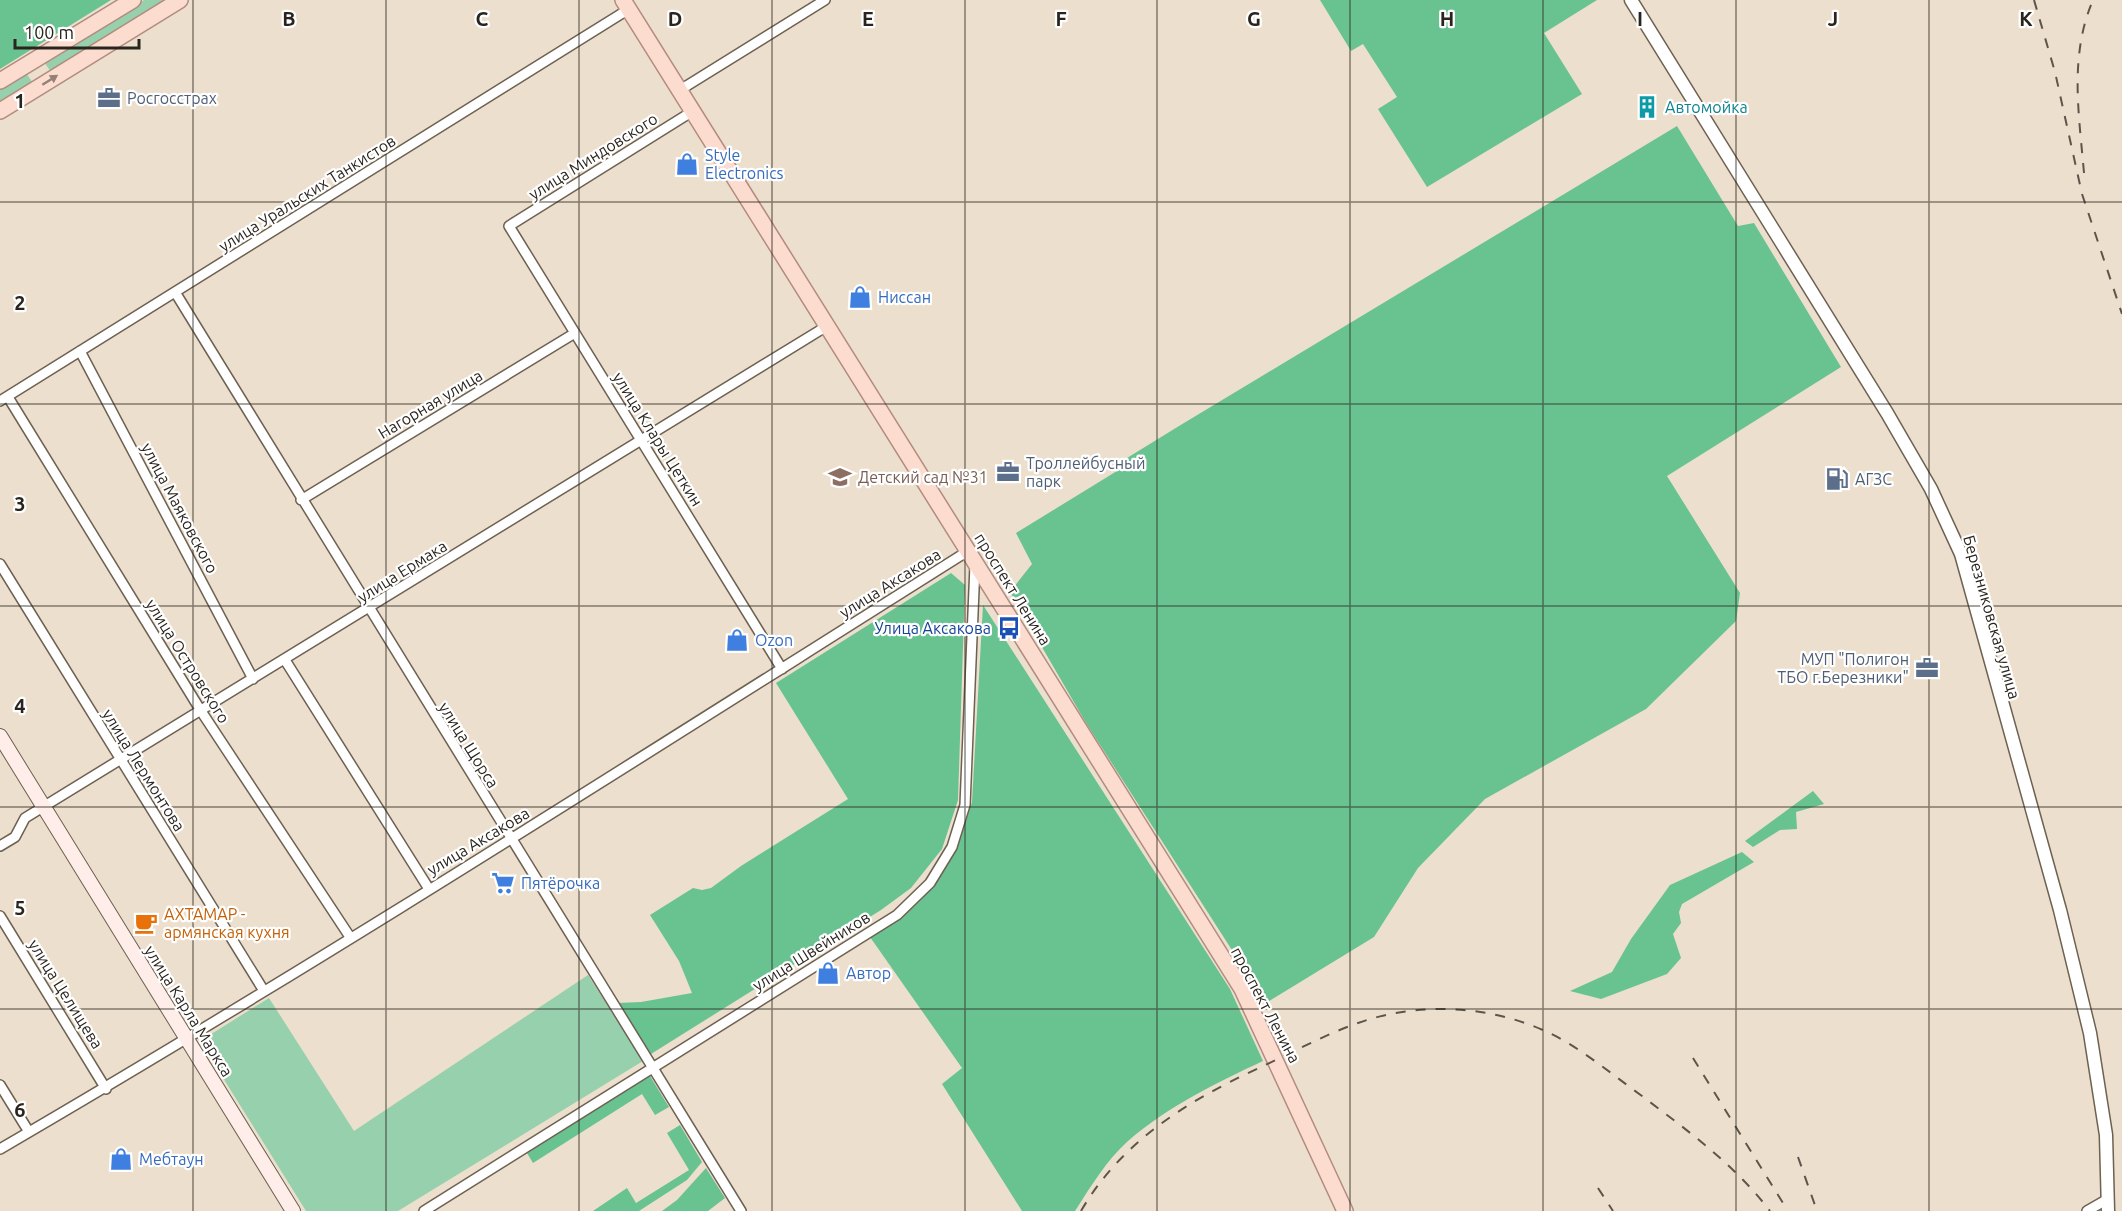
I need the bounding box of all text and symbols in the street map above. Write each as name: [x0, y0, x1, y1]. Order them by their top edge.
text: B: [282, 7, 296, 30]
text: C: [476, 7, 489, 30]
text: D: [668, 7, 682, 30]
text: E: [862, 7, 874, 30]
text: F: [1055, 7, 1067, 30]
text: G: [1247, 7, 1261, 30]
text: H: [1440, 7, 1454, 30]
text: I: [1637, 7, 1643, 30]
text: J: [1828, 7, 1838, 30]
text: K: [2019, 7, 2033, 30]
scale bar: [15, 12, 140, 50]
text: 100 m: [24, 22, 74, 42]
one-way arrow: [42, 74, 58, 85]
office icon: Росгосстрах: [96, 85, 122, 111]
text: 1: [14, 89, 26, 112]
place label: Росгосстрах: [127, 89, 217, 107]
building icon: Автомойка: [1634, 94, 1660, 120]
place label: Автомойка: [1665, 98, 1748, 116]
street label: улица Миндовского: [525, 109, 661, 203]
street label: улица Уральских Танкистов: [215, 131, 399, 255]
place label: Style Electronics: [705, 146, 784, 182]
shop icon: Style Electronics: [674, 151, 700, 177]
shop icon: Ниссан: [847, 284, 873, 310]
place label: Ниссан: [878, 288, 931, 306]
text: 2: [14, 291, 26, 314]
street label: Нагорная улица: [375, 366, 485, 442]
street label: улица Клары Цеткин: [609, 369, 707, 509]
street label: улица Маяковского: [138, 440, 222, 576]
place label: Троллейбусный парк: [1026, 454, 1145, 490]
office icon: Троллейбусный парк: [995, 459, 1021, 485]
school or university icon: Детский сад №31: [827, 464, 853, 490]
fuel station icon: АГЗС: [1824, 466, 1850, 492]
place label: Детский сад №31: [858, 468, 988, 486]
place label: АГЗС: [1855, 470, 1892, 488]
text: 3: [14, 492, 26, 515]
street label: проспект Ленина: [971, 530, 1055, 648]
street label: Березниковская улица: [1960, 533, 2024, 701]
street label: улица Ермака: [354, 536, 450, 606]
street label: улица Аксакова: [836, 545, 944, 621]
street label: улица Островского: [143, 596, 233, 726]
bus stop icon: Улица Аксакова: [996, 615, 1022, 641]
place label: Улица Аксакова: [874, 619, 991, 637]
shop icon: Ozon: [724, 627, 750, 653]
place label: Ozon: [755, 631, 793, 649]
place label: МУП "Полигон ТБО г.Березники": [1777, 650, 1909, 686]
office icon: МУП "Полигон ТБО г.Березники": [1914, 655, 1940, 681]
text: 4: [14, 694, 26, 717]
street label: улица Щорса: [436, 699, 502, 791]
street label: улица Лермонтова: [99, 706, 189, 834]
street label: улица Аксакова: [424, 803, 532, 879]
supermarket icon: Пятёрочка: [490, 870, 516, 896]
place label: Пятёрочка: [521, 874, 600, 892]
text: 5: [14, 896, 26, 919]
place label: АХТАМАР - армянская кухня: [164, 905, 290, 941]
street label: улица Швейников: [749, 908, 873, 994]
cafe icon: АХТАМАР - армянская кухня: [133, 910, 159, 936]
street label: улица Целищева: [25, 936, 107, 1052]
street label: улица Карла Маркса: [141, 942, 237, 1080]
street label: проспект Ленина: [1228, 944, 1304, 1066]
shop icon: Автор: [815, 960, 841, 986]
place label: Автор: [846, 964, 891, 982]
text: 6: [14, 1098, 26, 1121]
shop icon: Мебтаун: [108, 1146, 134, 1172]
place label: Мебтаун: [139, 1150, 203, 1168]

